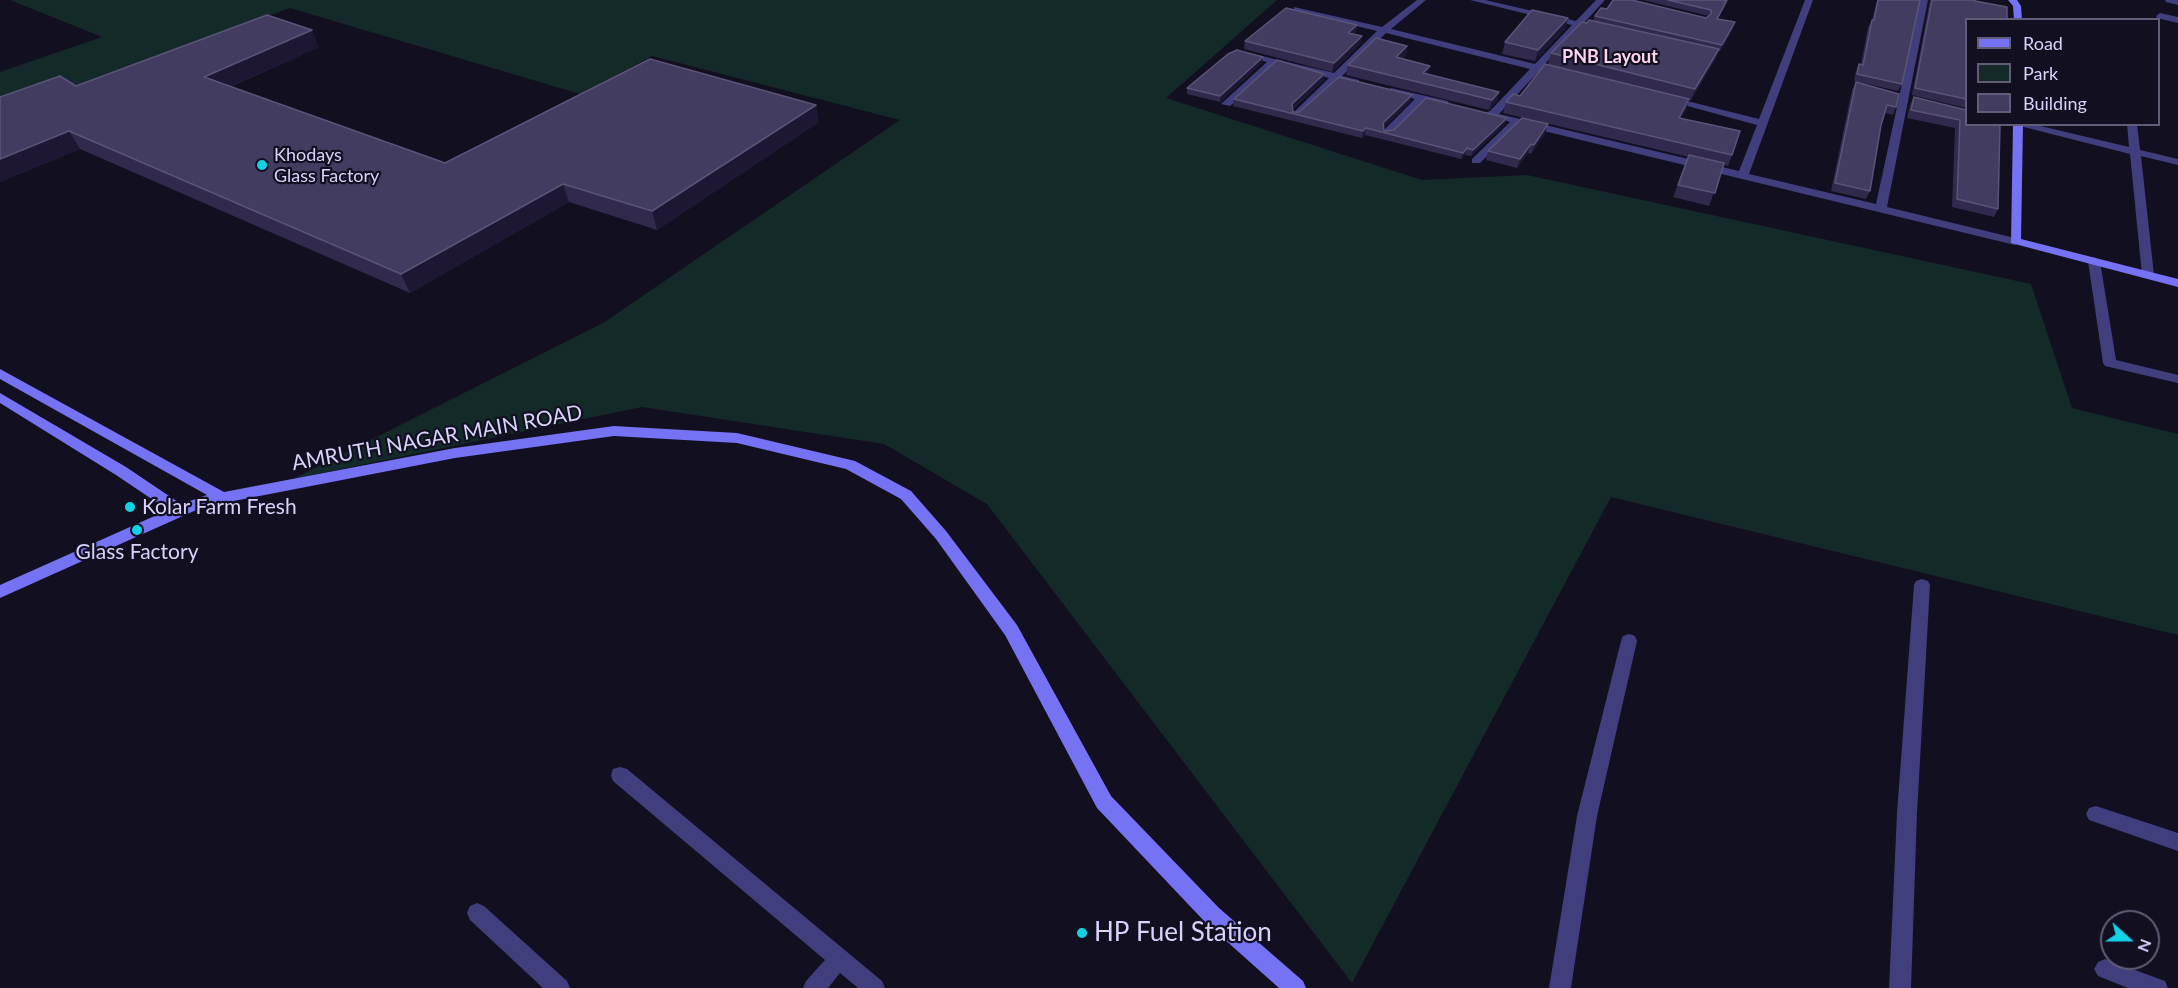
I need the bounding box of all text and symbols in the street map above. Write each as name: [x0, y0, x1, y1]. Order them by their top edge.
legend: [1965, 18, 2160, 126]
text: Road: [2023, 32, 2063, 54]
district label: PNB Layout: [1562, 46, 1658, 68]
text: Park: [2023, 62, 2058, 84]
text: Building: [2023, 92, 2087, 114]
place label: Khodays Glass Factory: [274, 144, 379, 186]
marker: Khodays Glass Factory: [255, 158, 269, 172]
street label: AMRUTH NAGAR MAIN ROAD: [290, 400, 584, 476]
place label: Kolar Farm Fresh: [142, 494, 297, 520]
marker: Kolar Farm Fresh: [123, 500, 137, 514]
marker: Glass Factory: [130, 523, 144, 537]
place label: Glass Factory: [76, 539, 198, 565]
north arrow: [2100, 910, 2160, 970]
place label: HP Fuel Station: [1094, 917, 1272, 949]
marker: HP Fuel Station: [1075, 926, 1089, 940]
text: N: [2134, 937, 2156, 955]

